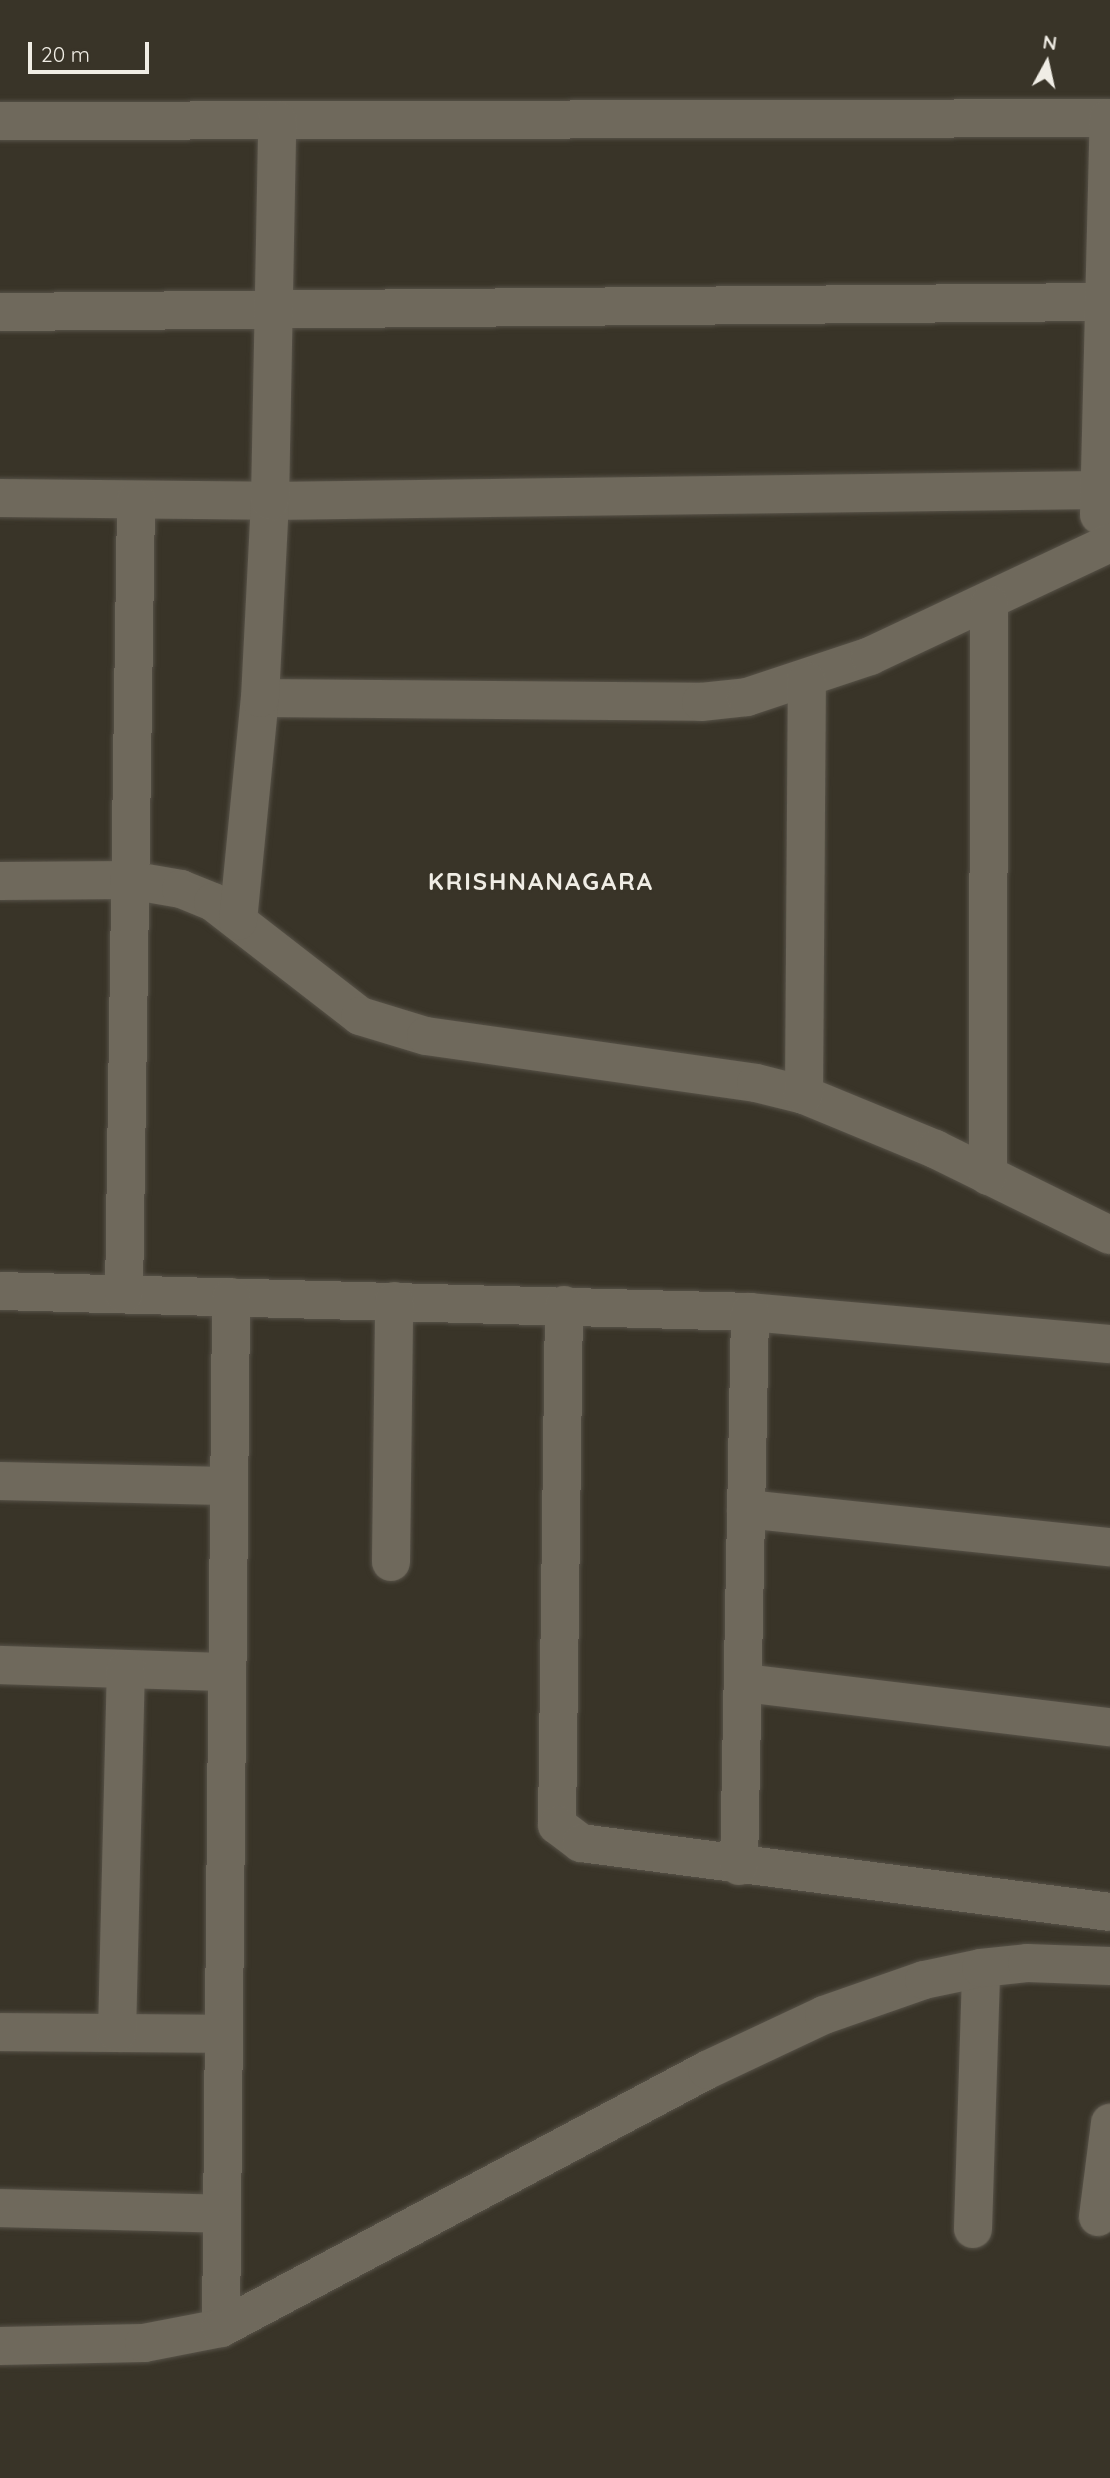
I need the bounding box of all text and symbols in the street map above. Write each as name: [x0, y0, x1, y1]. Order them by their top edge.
scale bar: [32, 28, 152, 72]
north arrow: [1012, 28, 1082, 98]
text: N: [1041, 29, 1059, 55]
text: 20 m: [41, 41, 90, 67]
district label: KRISHNANAGARA: [430, 868, 652, 896]

